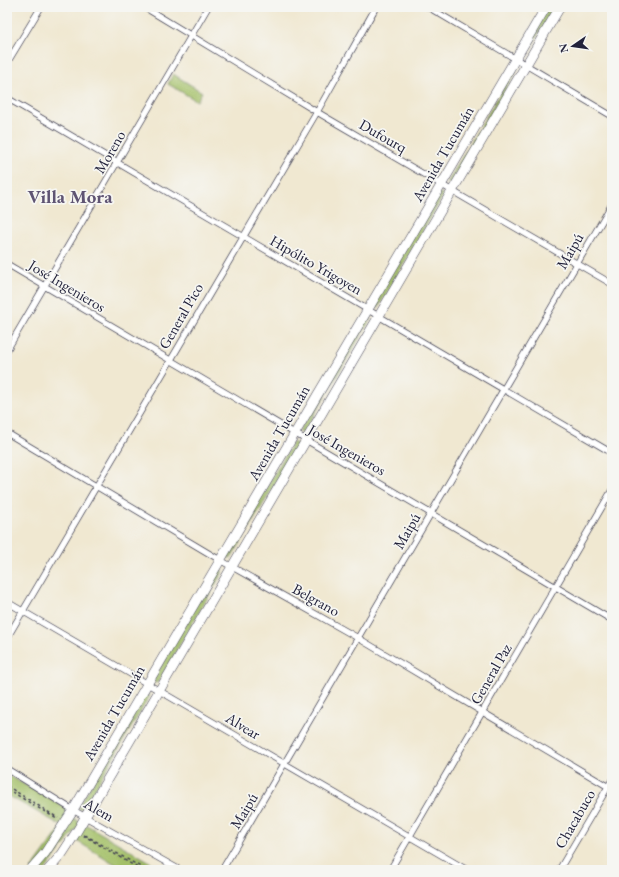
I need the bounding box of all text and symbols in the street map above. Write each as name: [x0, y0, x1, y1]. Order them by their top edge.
north arrow: [553, 26, 593, 66]
text: N: [555, 42, 571, 54]
street label: Avenida Tucumán: [407, 103, 478, 206]
street label: Dufourq: [356, 114, 411, 157]
street label: Moreno: [90, 127, 130, 177]
district label: Villa Mora: [28, 184, 113, 209]
street label: Maipú: [552, 229, 587, 272]
street label: Hipólito Yrigoyen: [267, 230, 366, 299]
street label: José Ingenieros: [24, 254, 109, 316]
street label: General Pico: [154, 279, 207, 352]
street label: Avenida Tucumán: [243, 382, 314, 485]
street label: José Ingenieros: [303, 419, 390, 479]
street label: Maipú: [389, 509, 424, 552]
street label: Belgrano: [289, 579, 343, 620]
street label: General Paz: [466, 640, 516, 708]
street label: Avenida Tucumán: [78, 662, 149, 765]
street label: Alvear: [222, 707, 264, 743]
street label: Chacabuco: [550, 786, 599, 852]
street label: Maipú: [225, 789, 262, 832]
street label: Alem: [80, 793, 118, 826]

